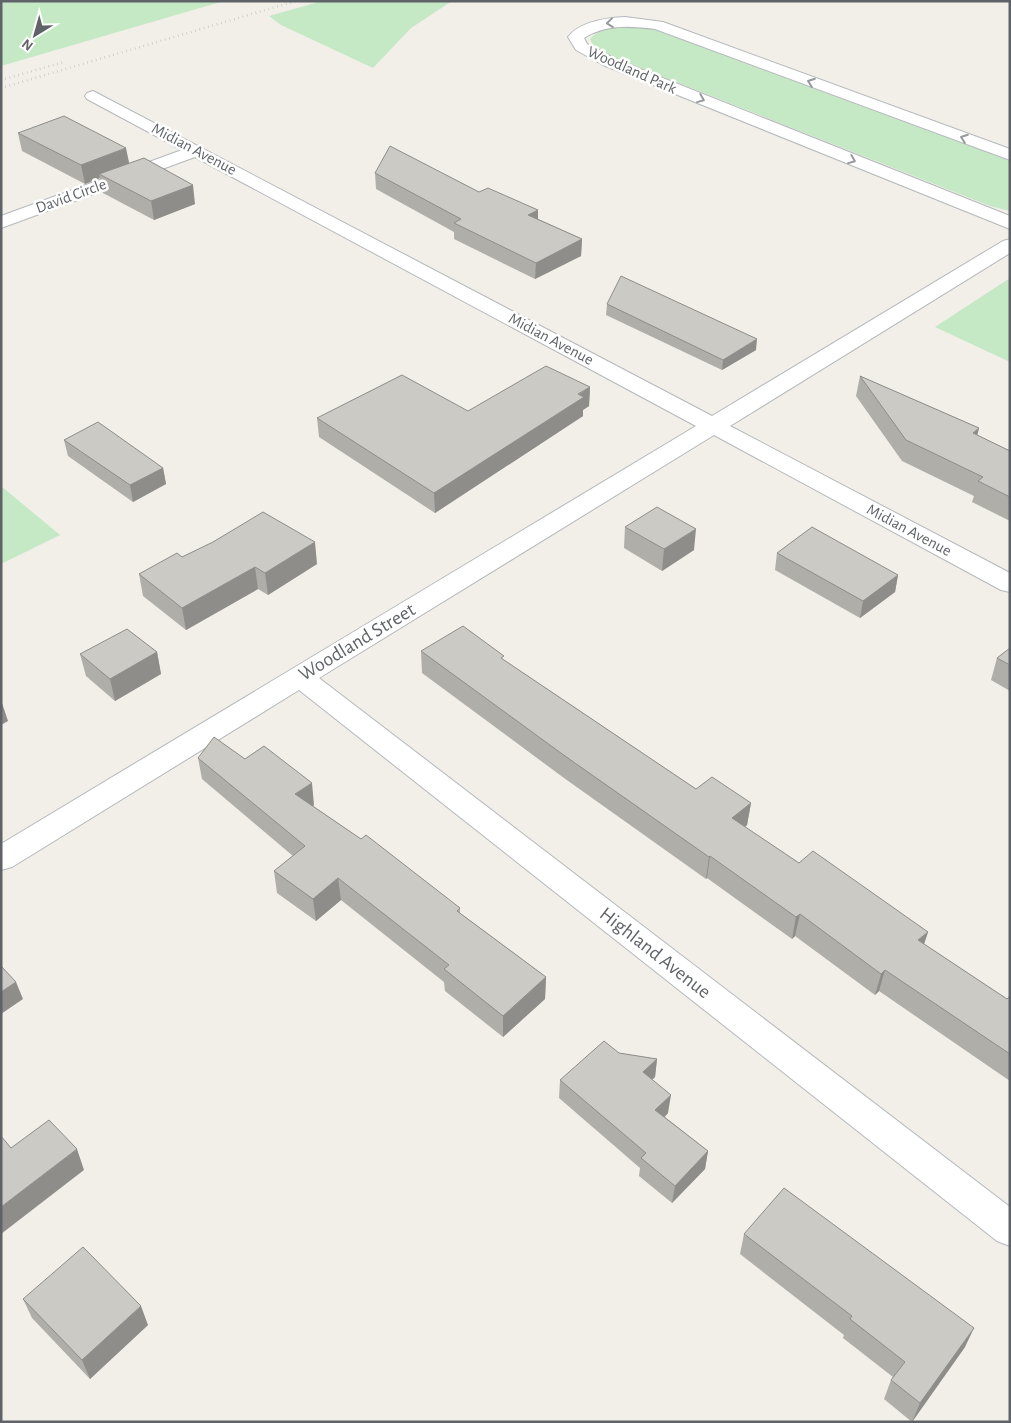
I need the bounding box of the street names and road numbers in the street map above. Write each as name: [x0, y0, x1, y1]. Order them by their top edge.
street label: Woodland Park: [585, 43, 680, 97]
street label: Midian Avenue: [149, 120, 239, 178]
street label: David Circle: [34, 176, 108, 216]
street label: Midian Avenue: [506, 310, 596, 368]
street label: Midian Avenue: [864, 501, 954, 559]
street label: Woodland Street: [295, 599, 419, 685]
street label: Highland Avenue: [596, 904, 714, 1002]

